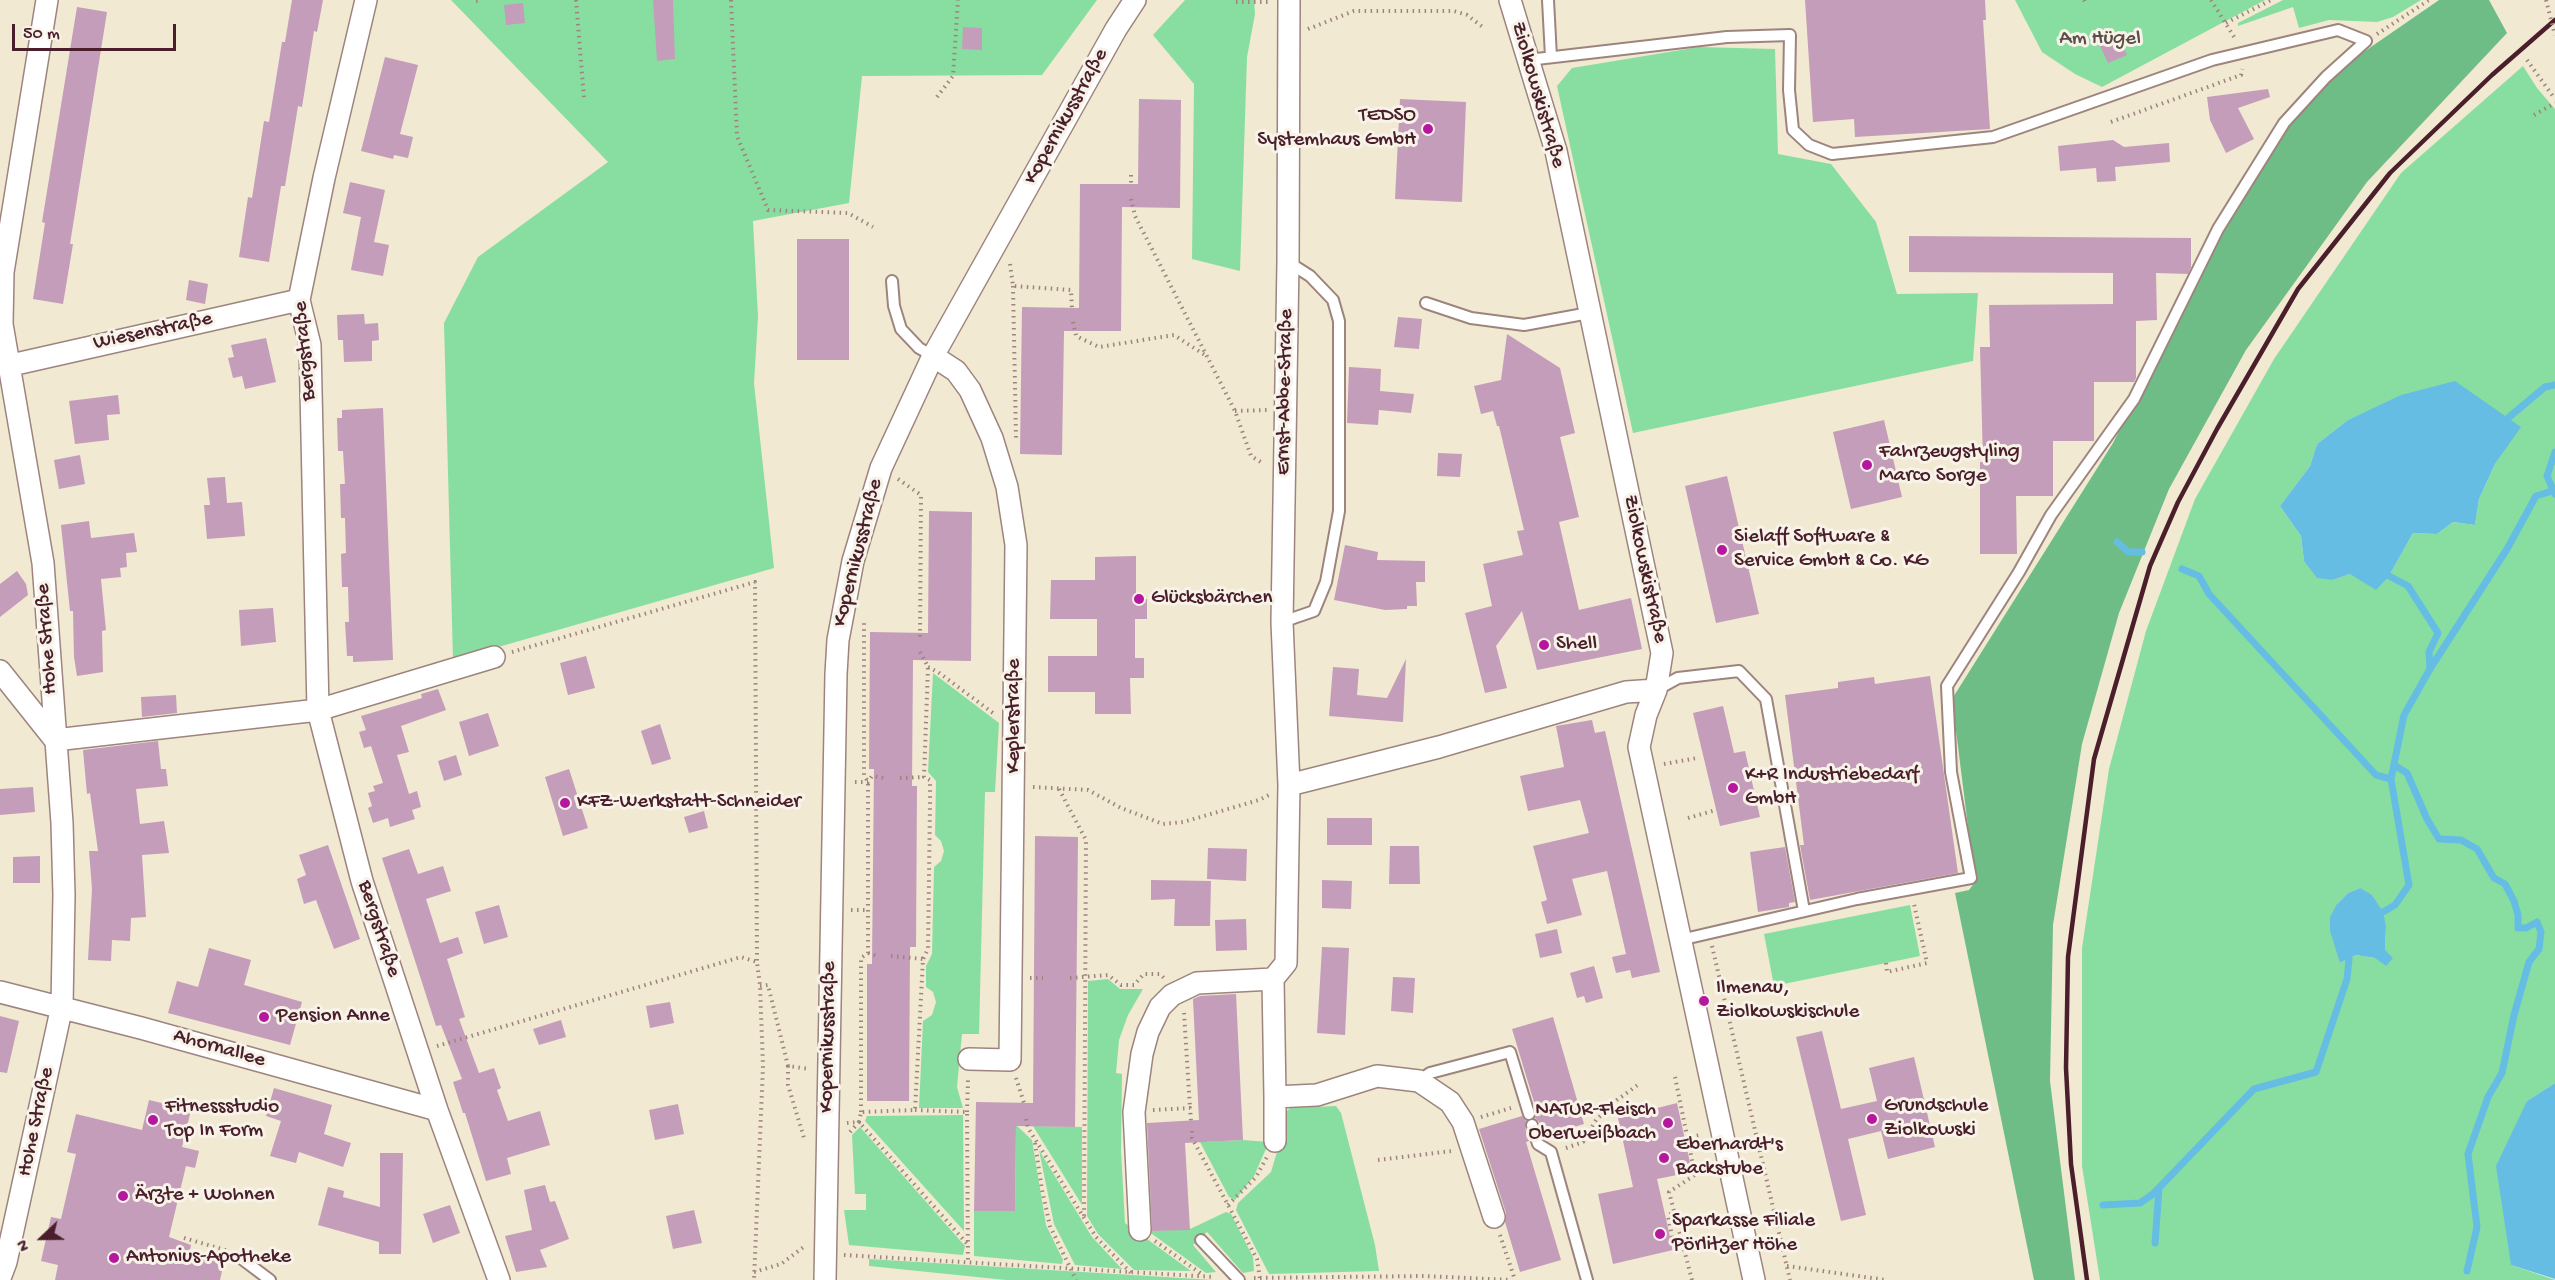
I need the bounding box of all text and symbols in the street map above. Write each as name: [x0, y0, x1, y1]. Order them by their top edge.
scale bar: [15, 12, 178, 50]
street label: Ziolkowskistraße: [1504, 19, 1570, 171]
text: 50 m: [23, 24, 60, 45]
park label: Am Hügel: [2059, 27, 2141, 53]
street label: Kopernikusstraße: [1019, 45, 1115, 189]
place label: TEDSO Systemhaus GmbH: [1257, 104, 1416, 154]
marker: TEDSO Systemhaus GmbH: [1421, 122, 1435, 136]
street label: Bergstraße: [289, 300, 323, 402]
street label: Wiesenstraße: [91, 307, 215, 357]
street label: Ernst-Abbe-Straße: [1272, 309, 1300, 475]
place label: Fahrzeugstyling Marco Sorge: [1879, 440, 2020, 490]
marker: Fahrzeugstyling Marco Sorge: [1860, 458, 1874, 472]
street label: Kopernikusstraße: [828, 476, 890, 630]
street label: Ziolkowskistraße: [1616, 493, 1672, 645]
place label: Sielaff Software & Service GmbH & Co. KG: [1734, 525, 1928, 575]
marker: Sielaff Software & Service GmbH & Co. KG: [1715, 543, 1729, 557]
street label: Hohe Straße: [32, 583, 64, 695]
place label: Glücksbärchen: [1151, 586, 1272, 612]
marker: Glücksbärchen: [1132, 592, 1146, 606]
place label: Shell: [1556, 632, 1597, 658]
marker: Shell: [1537, 638, 1551, 652]
street label: Keplerstraße: [1002, 659, 1028, 773]
place label: K+R Industriebedarf GmbH: [1745, 763, 1919, 813]
marker: K+R Industriebedarf GmbH: [1726, 781, 1740, 795]
place label: KFZ-Werkstatt-Schneider: [577, 790, 801, 816]
marker: KFZ-Werkstatt-Schneider: [558, 796, 572, 810]
street label: Bergstraße: [351, 878, 405, 980]
street label: Kopernikusstraße: [815, 961, 843, 1113]
place label: Ilmenau, Ziolkowskischule: [1716, 976, 1859, 1026]
marker: Ilmenau, Ziolkowskischule: [1697, 994, 1711, 1008]
place label: Pension Anne: [276, 1004, 390, 1030]
marker: Pension Anne: [257, 1010, 271, 1024]
street label: Ahornallee: [170, 1024, 268, 1074]
street label: Hohe Straße: [13, 1065, 61, 1179]
place label: Grundschule Ziolkowski: [1884, 1094, 1988, 1144]
place label: Fitnessstudio Top In Form: [165, 1095, 279, 1145]
place label: NATUR-Fleisch Oberweißbach: [1528, 1098, 1656, 1148]
marker: Grundschule Ziolkowski: [1865, 1112, 1879, 1126]
marker: Fitnessstudio Top In Form: [146, 1113, 160, 1127]
marker: NATUR-Fleisch Oberweißbach: [1661, 1116, 1675, 1130]
place label: Eberhardt's Backstube: [1676, 1133, 1783, 1183]
marker: Eberhardt's Backstube: [1657, 1151, 1671, 1165]
place label: Ärzte + Wohnen: [135, 1183, 274, 1209]
marker: Ärzte + Wohnen: [116, 1189, 130, 1203]
north arrow: [12, 1208, 72, 1268]
place label: Sparkasse Filiale Pörlitzer Höhe: [1672, 1209, 1815, 1259]
marker: Sparkasse Filiale Pörlitzer Höhe: [1653, 1227, 1667, 1241]
text: N: [14, 1237, 36, 1253]
place label: Antonius-Apotheke: [126, 1245, 291, 1271]
marker: Antonius-Apotheke: [107, 1251, 121, 1265]

